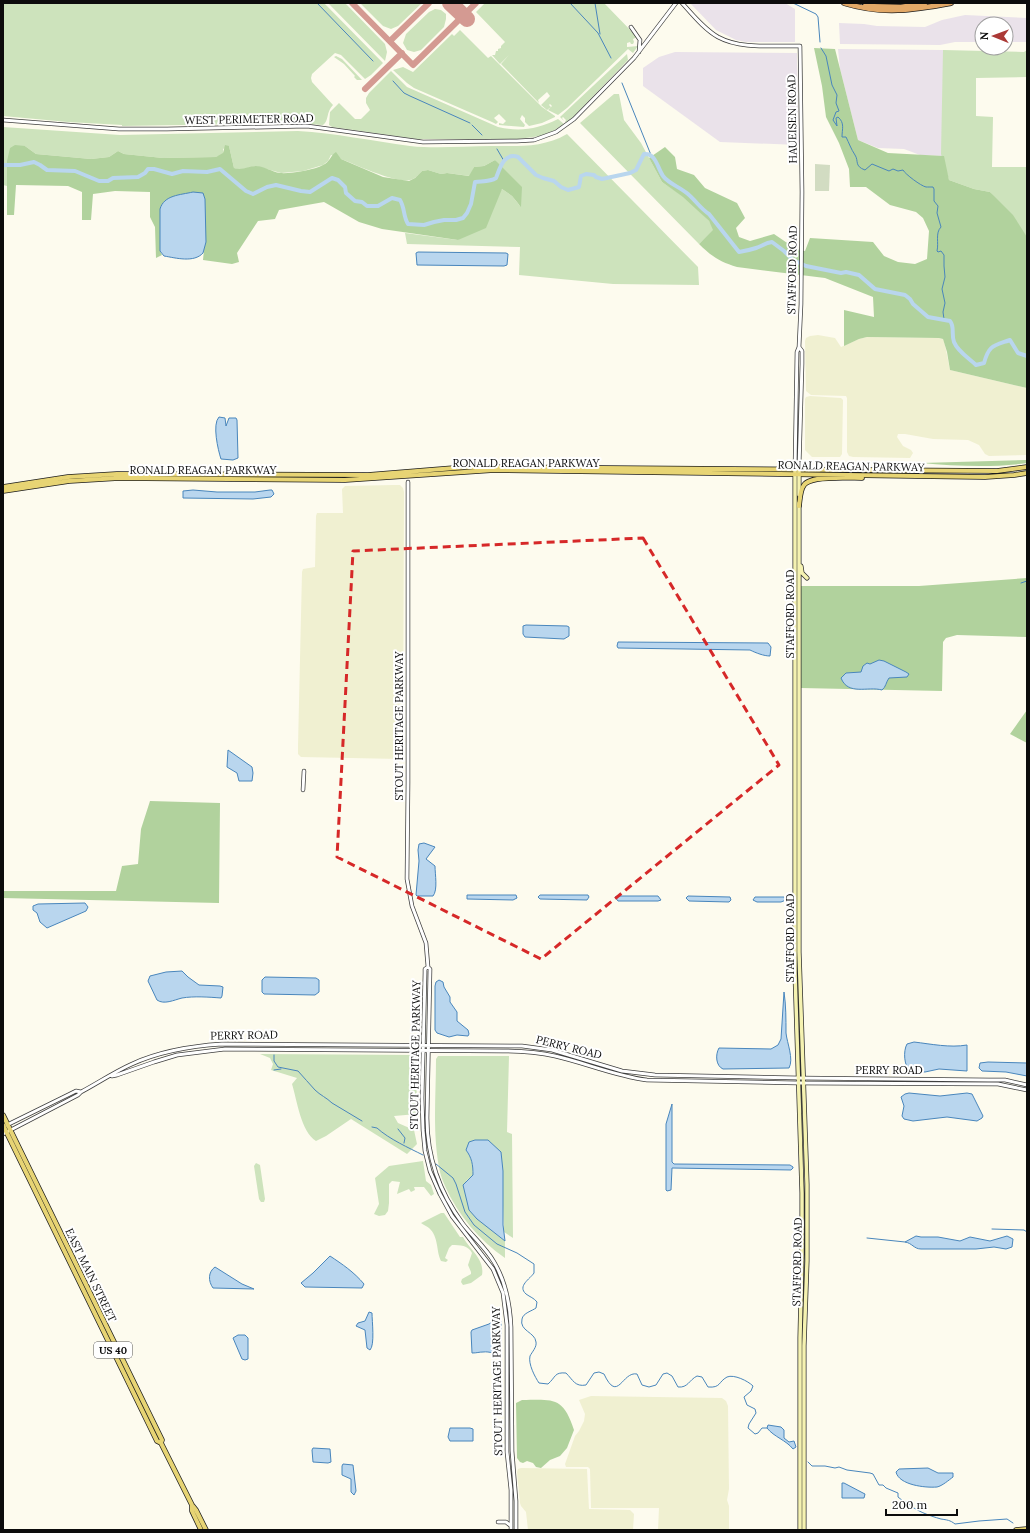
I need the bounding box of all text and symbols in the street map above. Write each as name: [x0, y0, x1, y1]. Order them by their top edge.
north arrow: [974, 16, 1014, 56]
text: N: [977, 31, 991, 40]
street label: HAUEISEN ROAD: [784, 74, 800, 164]
street label: WEST PERIMETER ROAD: [184, 111, 314, 127]
street label: STAFFORD ROAD: [784, 225, 800, 315]
street label: RONALD REAGAN PARKWAY: [453, 456, 600, 470]
street label: RONALD REAGAN PARKWAY: [777, 458, 926, 474]
street label: RONALD REAGAN PARKWAY: [130, 463, 277, 477]
street label: STAFFORD ROAD: [783, 569, 797, 659]
street label: STOUT HERITAGE PARKWAY: [392, 650, 406, 801]
street label: STAFFORD ROAD: [783, 893, 797, 983]
street label: STOUT HERITAGE PARKWAY: [407, 979, 423, 1130]
street label: PERRY ROAD: [210, 1027, 278, 1043]
street label: PERRY ROAD: [535, 1032, 603, 1062]
street label: PERRY ROAD: [855, 1063, 923, 1077]
street label: STAFFORD ROAD: [789, 1217, 805, 1307]
street label: EAST MAIN STREET: [62, 1226, 120, 1324]
street label: STOUT HERITAGE PARKWAY: [489, 1305, 505, 1456]
road number: US 40: [94, 1342, 132, 1358]
scale bar: [886, 1491, 957, 1517]
text: 200 m: [892, 1497, 928, 1512]

